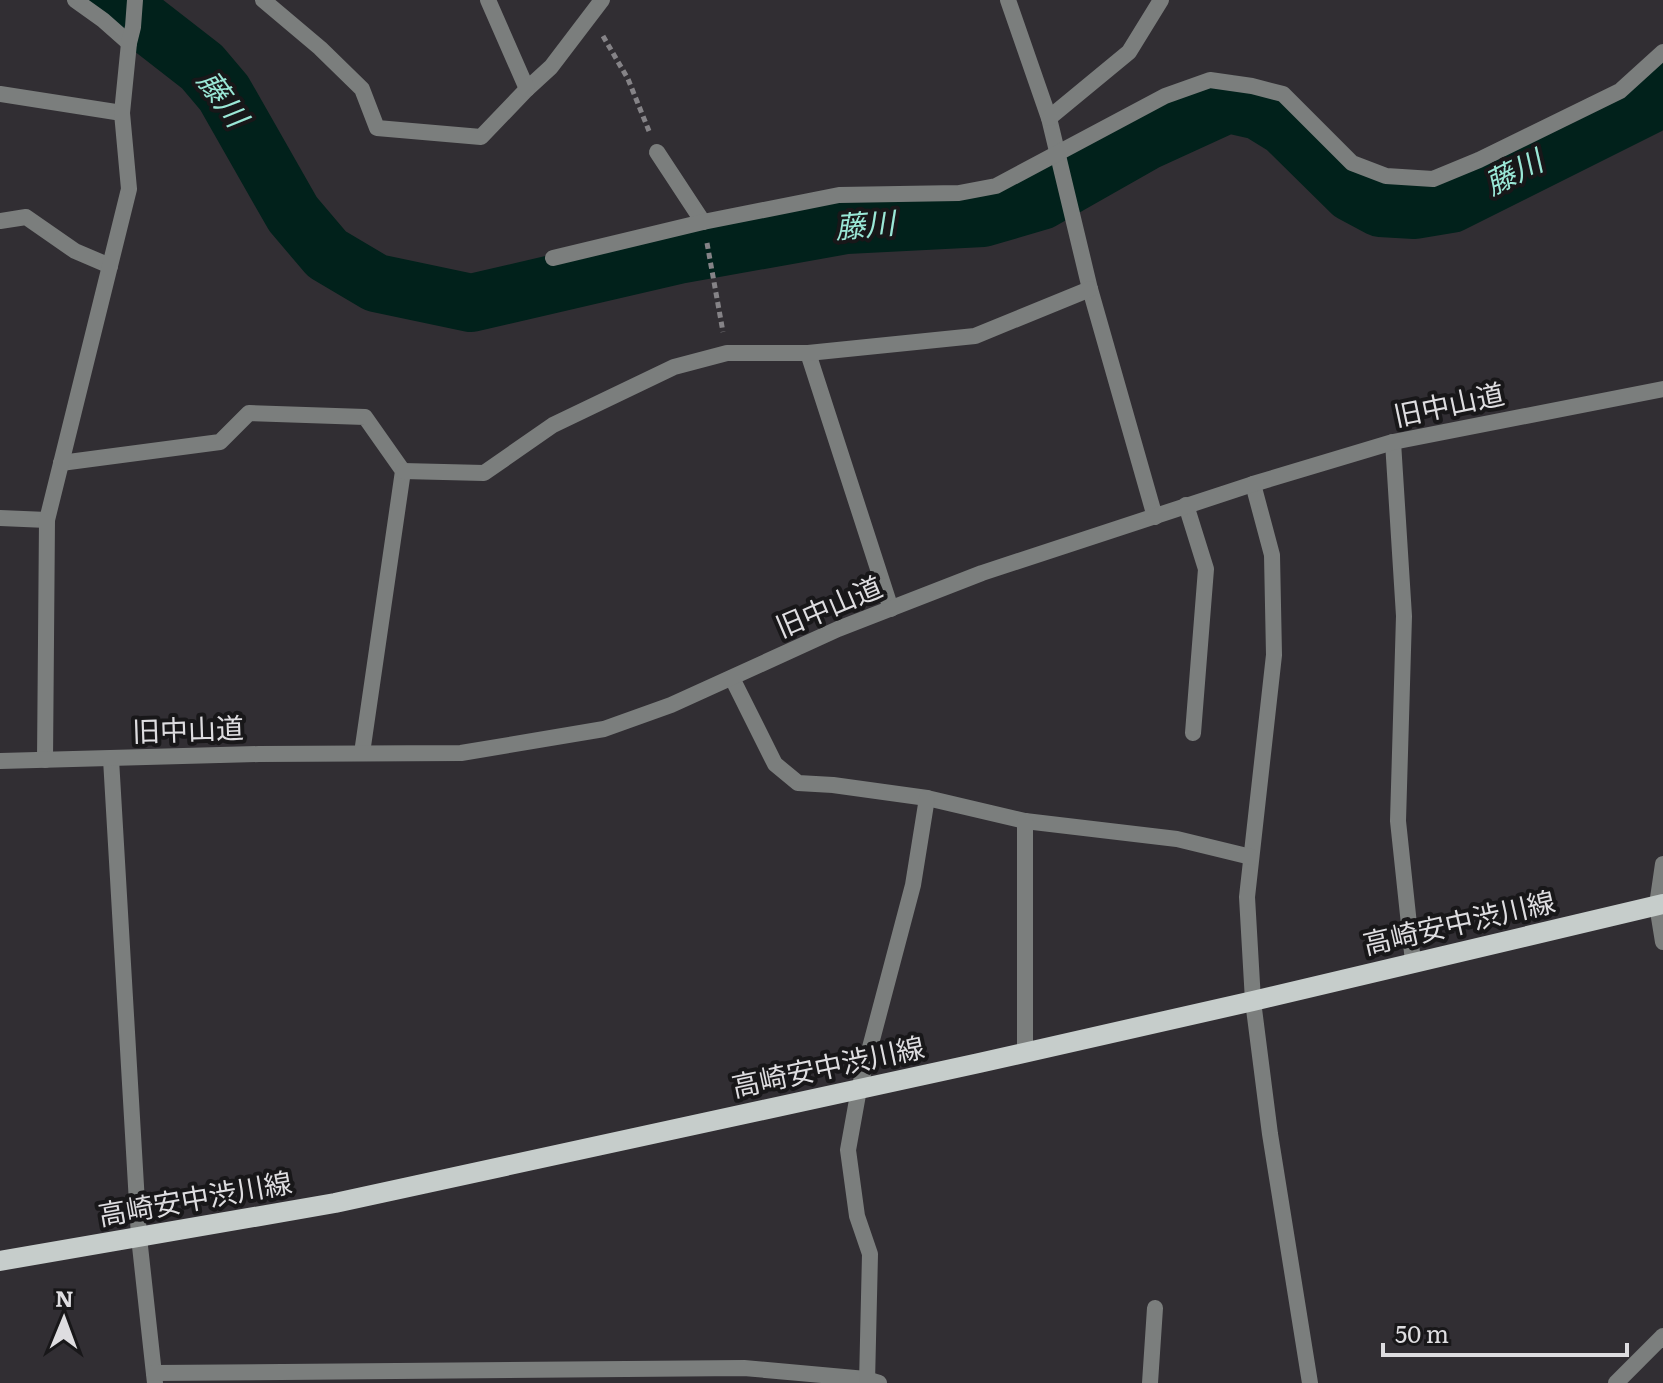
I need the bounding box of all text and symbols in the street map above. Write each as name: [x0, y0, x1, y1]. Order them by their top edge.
water label: 藤川: [189, 60, 262, 137]
water label: 藤川: [1476, 136, 1552, 204]
water label: 藤川: [833, 198, 900, 248]
street label: 旧中山道: [1389, 371, 1508, 435]
street label: 旧中山道: [768, 564, 888, 646]
street label: 旧中山道: [131, 705, 245, 751]
street label: 高崎安中渋川線: [1358, 879, 1559, 964]
street label: 高崎安中渋川線: [727, 1024, 928, 1106]
street label: 高崎安中渋川線: [94, 1159, 295, 1235]
north arrow: [24, 1279, 104, 1359]
text: N: [55, 1281, 74, 1314]
scale bar: [1383, 1307, 1627, 1357]
text: 50 m: [1395, 1315, 1449, 1350]

